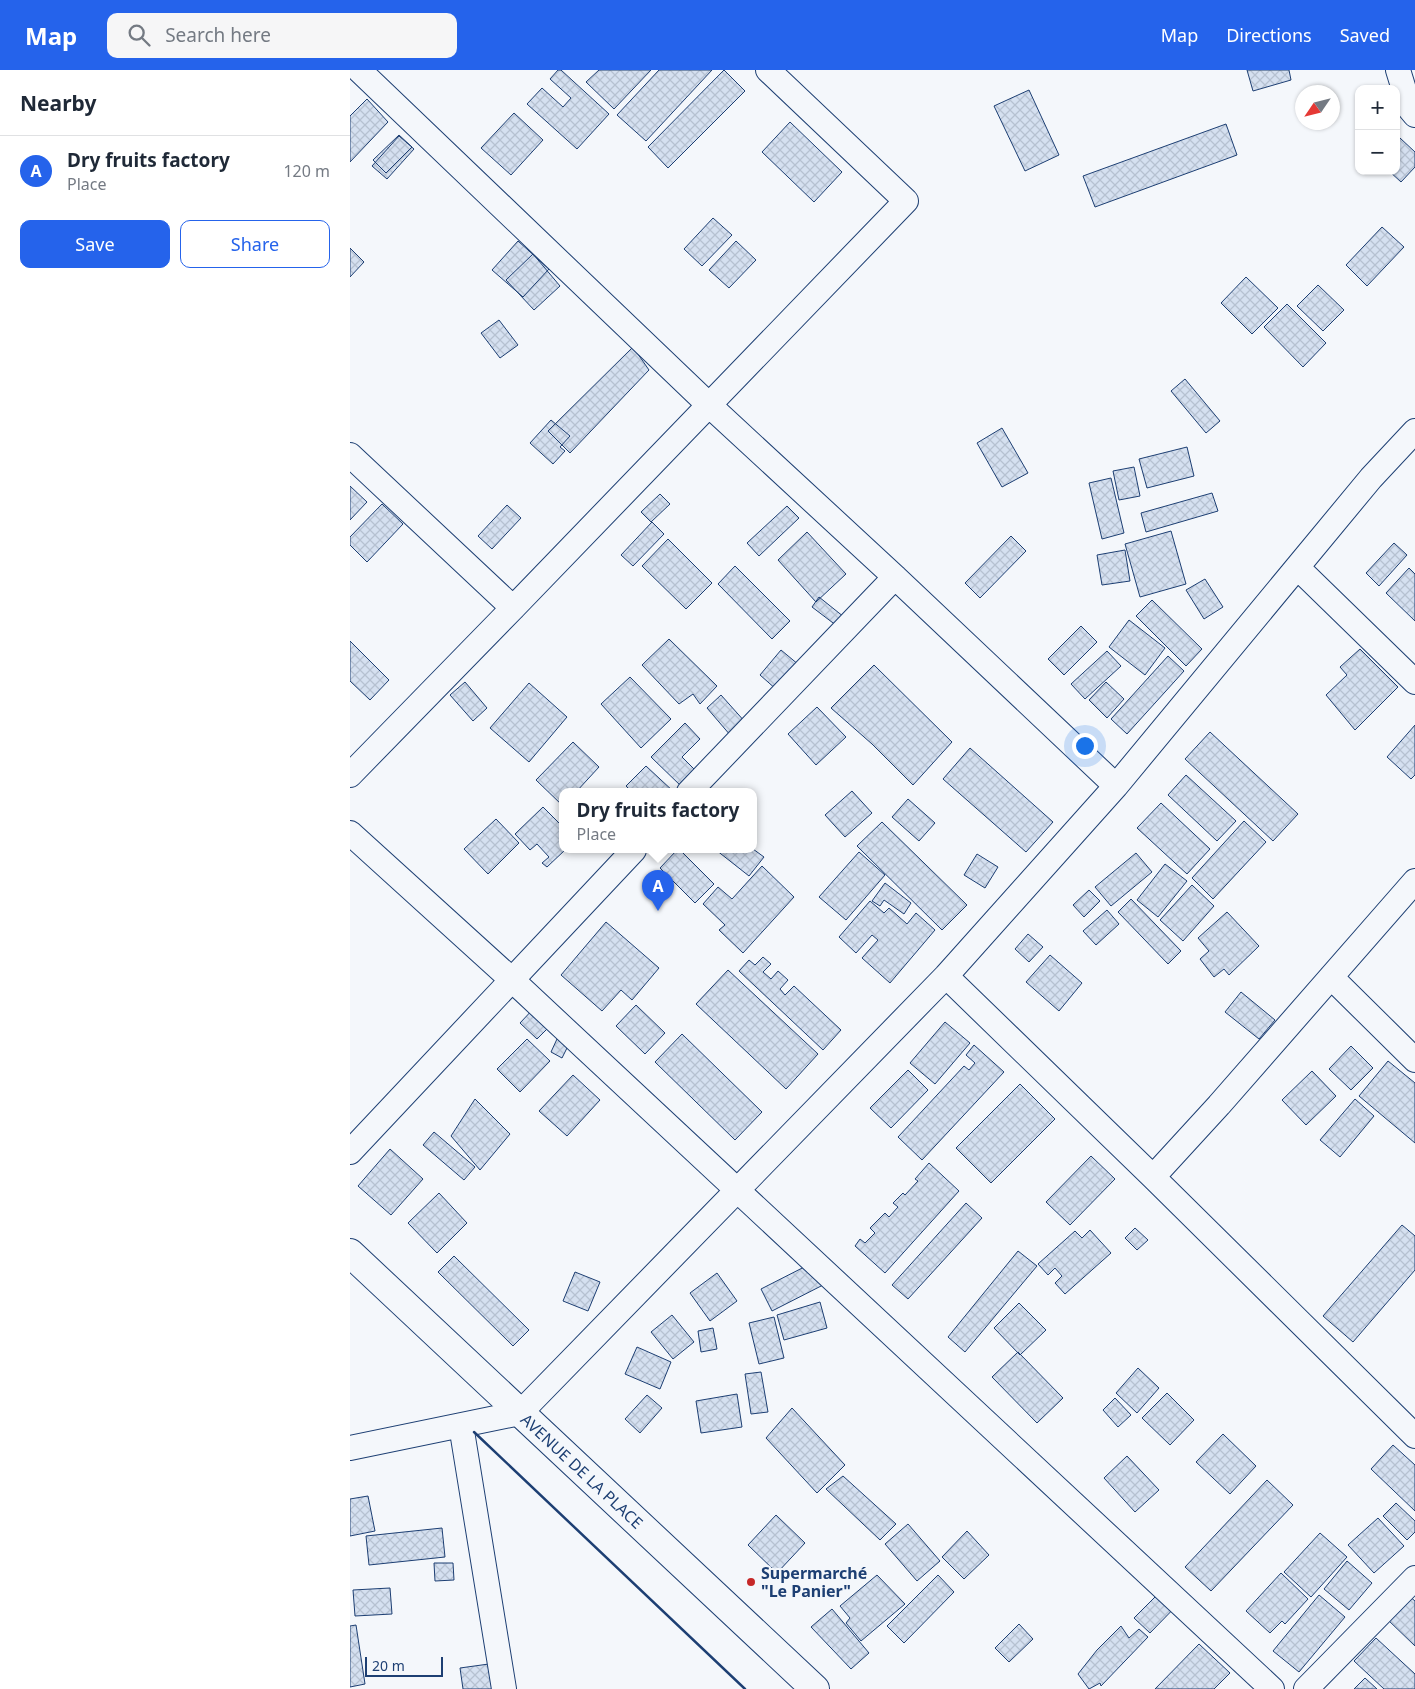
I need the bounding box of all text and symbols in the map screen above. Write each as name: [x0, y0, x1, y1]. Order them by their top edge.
search box: [107, 13, 457, 58]
text: Map: [25, 19, 77, 52]
icon: search: [125, 21, 153, 49]
text: Search here: [165, 22, 271, 48]
text: Map: [1161, 23, 1198, 47]
text: Directions: [1226, 23, 1312, 47]
text: Saved: [1340, 23, 1390, 47]
north arrow: [1295, 85, 1340, 130]
map controls: [1355, 85, 1400, 175]
button: +: [1355, 85, 1400, 130]
text: Nearby: [20, 89, 96, 117]
button: −: [1355, 130, 1400, 175]
text: Dry fruits factory: [67, 147, 230, 173]
text: A: [30, 160, 42, 182]
text: 120 m: [283, 160, 330, 182]
text: Place: [67, 173, 107, 195]
button: Save: [20, 220, 170, 268]
button: Share: [180, 220, 330, 268]
your location: [1072, 733, 1098, 759]
popup: [559, 788, 757, 853]
text: Dry fruits factory: [577, 797, 739, 823]
text: Place: [577, 823, 616, 845]
pin: A: [642, 870, 674, 911]
street label: AVENUE DE LA PLACE: [516, 1409, 648, 1533]
place label: Supermarché "Le Panier": [761, 1562, 867, 1602]
marker: Supermarché "Le Panier": [745, 1576, 757, 1588]
scale bar: [365, 1654, 442, 1677]
text: 20 m: [372, 1656, 405, 1675]

